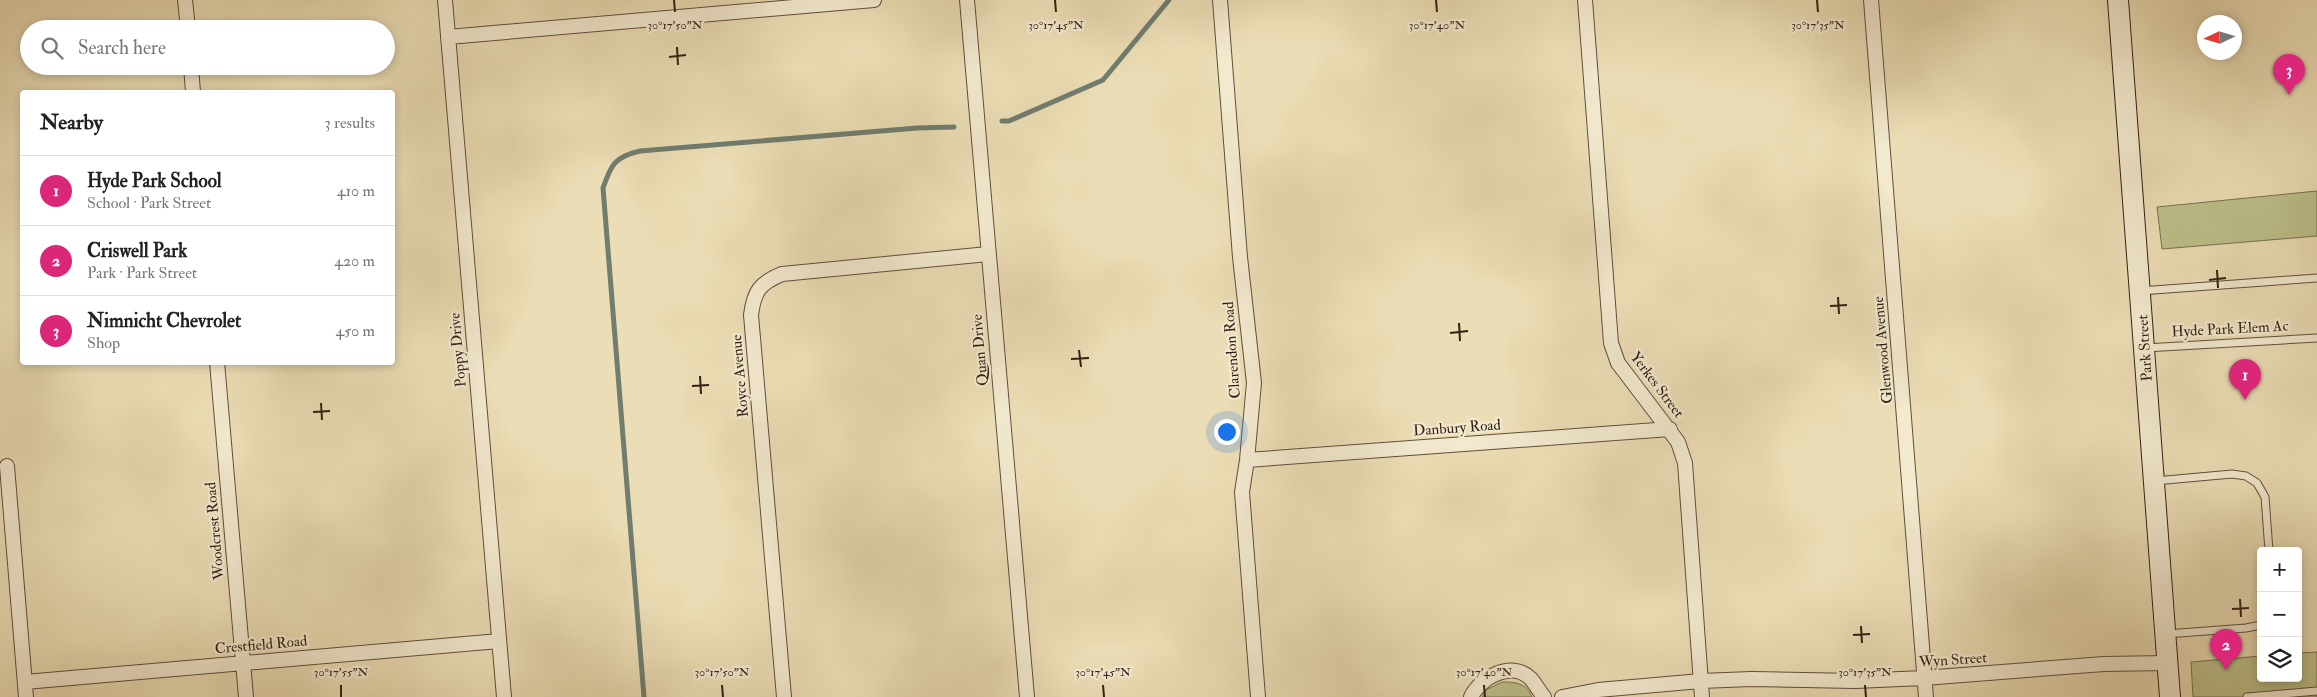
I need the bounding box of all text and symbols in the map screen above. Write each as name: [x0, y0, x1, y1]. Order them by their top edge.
north arrow: [2197, 15, 2242, 60]
text: 30°17'50"N: [647, 18, 703, 33]
text: 30°17'45"N: [1028, 18, 1084, 33]
text: 30°17'40"N: [1409, 18, 1465, 33]
text: 30°17'35"N: [1791, 18, 1845, 33]
search box: [20, 20, 395, 75]
icon: search: [38, 34, 66, 62]
text: Search here: [78, 36, 166, 60]
pin: 3: [2273, 54, 2305, 95]
text: Nearby: [40, 109, 103, 136]
text: 3 results: [324, 113, 375, 133]
text: Hyde Park School: [87, 169, 222, 193]
text: 1: [53, 181, 59, 201]
text: 410 m: [337, 181, 375, 201]
text: School · Park Street: [87, 193, 211, 213]
text: Criswell Park: [87, 239, 187, 263]
text: 2: [52, 251, 60, 271]
text: 420 m: [334, 251, 375, 271]
text: Park · Park Street: [87, 263, 197, 283]
street label: Glenwood Avenue: [1869, 295, 1897, 405]
street label: Clarendon Road: [1219, 300, 1245, 399]
text: Nimnicht Chevrolet: [87, 309, 241, 333]
street label: Poppy Drive: [445, 312, 472, 388]
street label: Quan Drive: [967, 313, 993, 387]
street label: Park Street: [2133, 314, 2157, 382]
street label: Hyde Park Elem Ac: [2171, 316, 2289, 342]
text: 3: [53, 321, 59, 341]
text: 450 m: [336, 321, 375, 341]
text: Shop: [87, 333, 120, 353]
street label: Royce Avenue: [727, 334, 753, 418]
street label: Yerkes Street: [1626, 348, 1688, 422]
pin: 1: [2229, 359, 2261, 400]
street label: Danbury Road: [1413, 415, 1502, 441]
your location: [1214, 419, 1240, 445]
street label: Woodcrest Road: [201, 481, 229, 582]
map controls: [2257, 547, 2302, 682]
button: +: [2257, 547, 2302, 592]
button: −: [2257, 592, 2302, 637]
pin: 2: [2210, 629, 2242, 670]
street label: Crestfield Road: [214, 631, 309, 659]
button: layers: [2257, 637, 2302, 682]
street label: Wyn Street: [1917, 648, 1988, 672]
text: 30°17'55"N: [314, 665, 368, 680]
text: 30°17'50"N: [694, 665, 750, 680]
text: 30°17'45"N: [1075, 665, 1131, 680]
text: 30°17'40"N: [1456, 665, 1512, 680]
text: 30°17'35"N: [1838, 665, 1892, 680]

